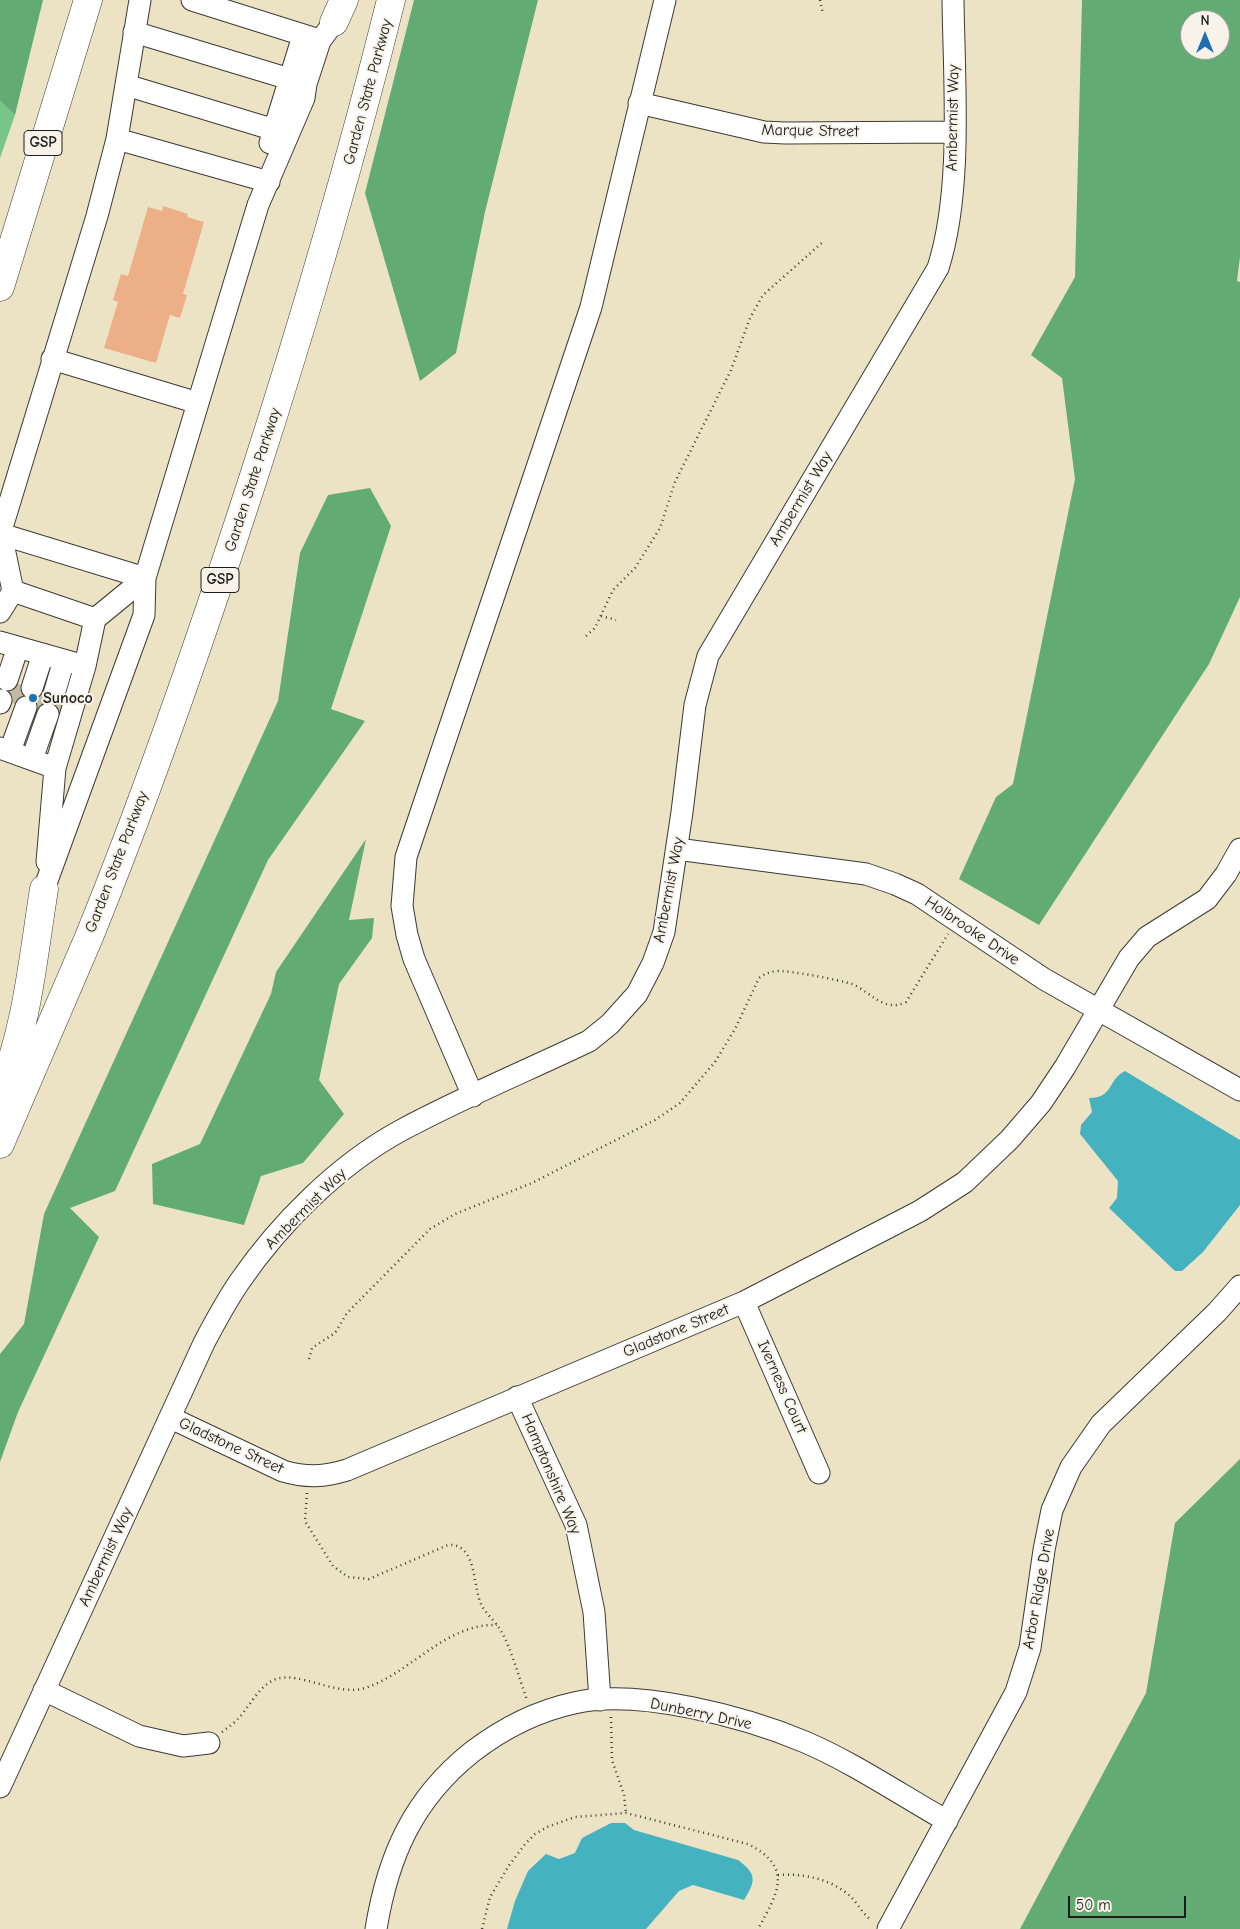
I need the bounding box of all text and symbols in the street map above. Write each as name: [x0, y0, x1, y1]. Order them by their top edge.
north arrow: [1180, 10, 1230, 60]
text: N: [1200, 12, 1210, 29]
street label: Garden State Parkway: [339, 17, 397, 167]
street label: Ambermist Way: [942, 64, 964, 172]
street label: Marque Street: [761, 121, 859, 141]
road number: GSP: [24, 130, 62, 156]
street label: Garden State Parkway: [221, 406, 285, 554]
street label: Ambermist Way: [765, 448, 837, 550]
road number: GSP: [201, 568, 239, 592]
place label: Sunoco: [43, 688, 93, 708]
marker: Sunoco: [27, 692, 39, 704]
street label: Garden State Parkway: [81, 788, 153, 936]
street label: Ambermist Way: [649, 836, 689, 944]
street label: Holbrooke Drive: [921, 892, 1023, 970]
street label: Ambermist Way: [261, 1164, 351, 1254]
street label: Gladstone Street: [620, 1300, 732, 1362]
street label: Iverness Court: [753, 1337, 811, 1437]
street label: Hamptonshire Way: [517, 1411, 585, 1537]
street label: Gladstone Street: [176, 1413, 286, 1479]
street label: Ambermist Way: [75, 1504, 137, 1610]
street label: Arbor Ridge Drive: [1019, 1527, 1059, 1651]
street label: Dunberry Drive: [648, 1694, 754, 1734]
scale bar: [1070, 1886, 1188, 1918]
text: 50 m: [1076, 1896, 1111, 1914]

